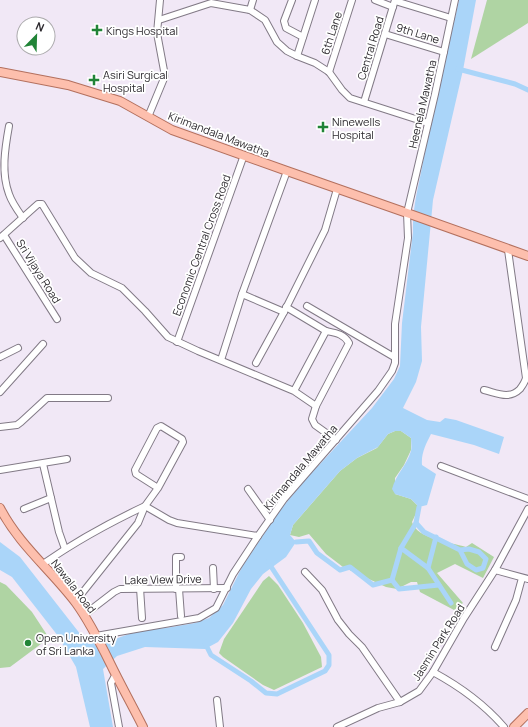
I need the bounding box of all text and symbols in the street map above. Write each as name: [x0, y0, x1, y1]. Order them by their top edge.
street label: 6th Lane: [317, 9, 345, 57]
street label: Central Road: [353, 14, 387, 82]
north arrow: [16, 16, 56, 56]
text: N: [34, 18, 47, 35]
street label: 9th Lane: [394, 19, 442, 47]
place label: Kings Hospital: [106, 23, 178, 38]
marker: Kings Hospital: [91, 24, 103, 36]
street label: Heenela Mawatha: [405, 58, 439, 150]
place label: Asiri Surgical Hospital: [103, 67, 168, 95]
marker: Asiri Surgical Hospital: [88, 74, 100, 86]
street label: Kirimandala Mawatha: [166, 108, 272, 160]
place label: Ninewells Hospital: [332, 114, 381, 142]
marker: Ninewells Hospital: [317, 121, 329, 133]
street label: Economic Central Cross Road: [168, 172, 234, 318]
street label: Sri Vijaya Road: [13, 236, 65, 306]
street label: Kirimandala Mawatha: [260, 421, 340, 513]
street label: Nawala Road: [48, 556, 100, 616]
street label: Lake View Drive: [124, 571, 202, 587]
street label: Jasmin Park Road: [408, 601, 468, 683]
place label: Open University of Sri Lanka: [36, 630, 116, 658]
marker: Open University of Sri Lanka: [23, 638, 33, 648]

